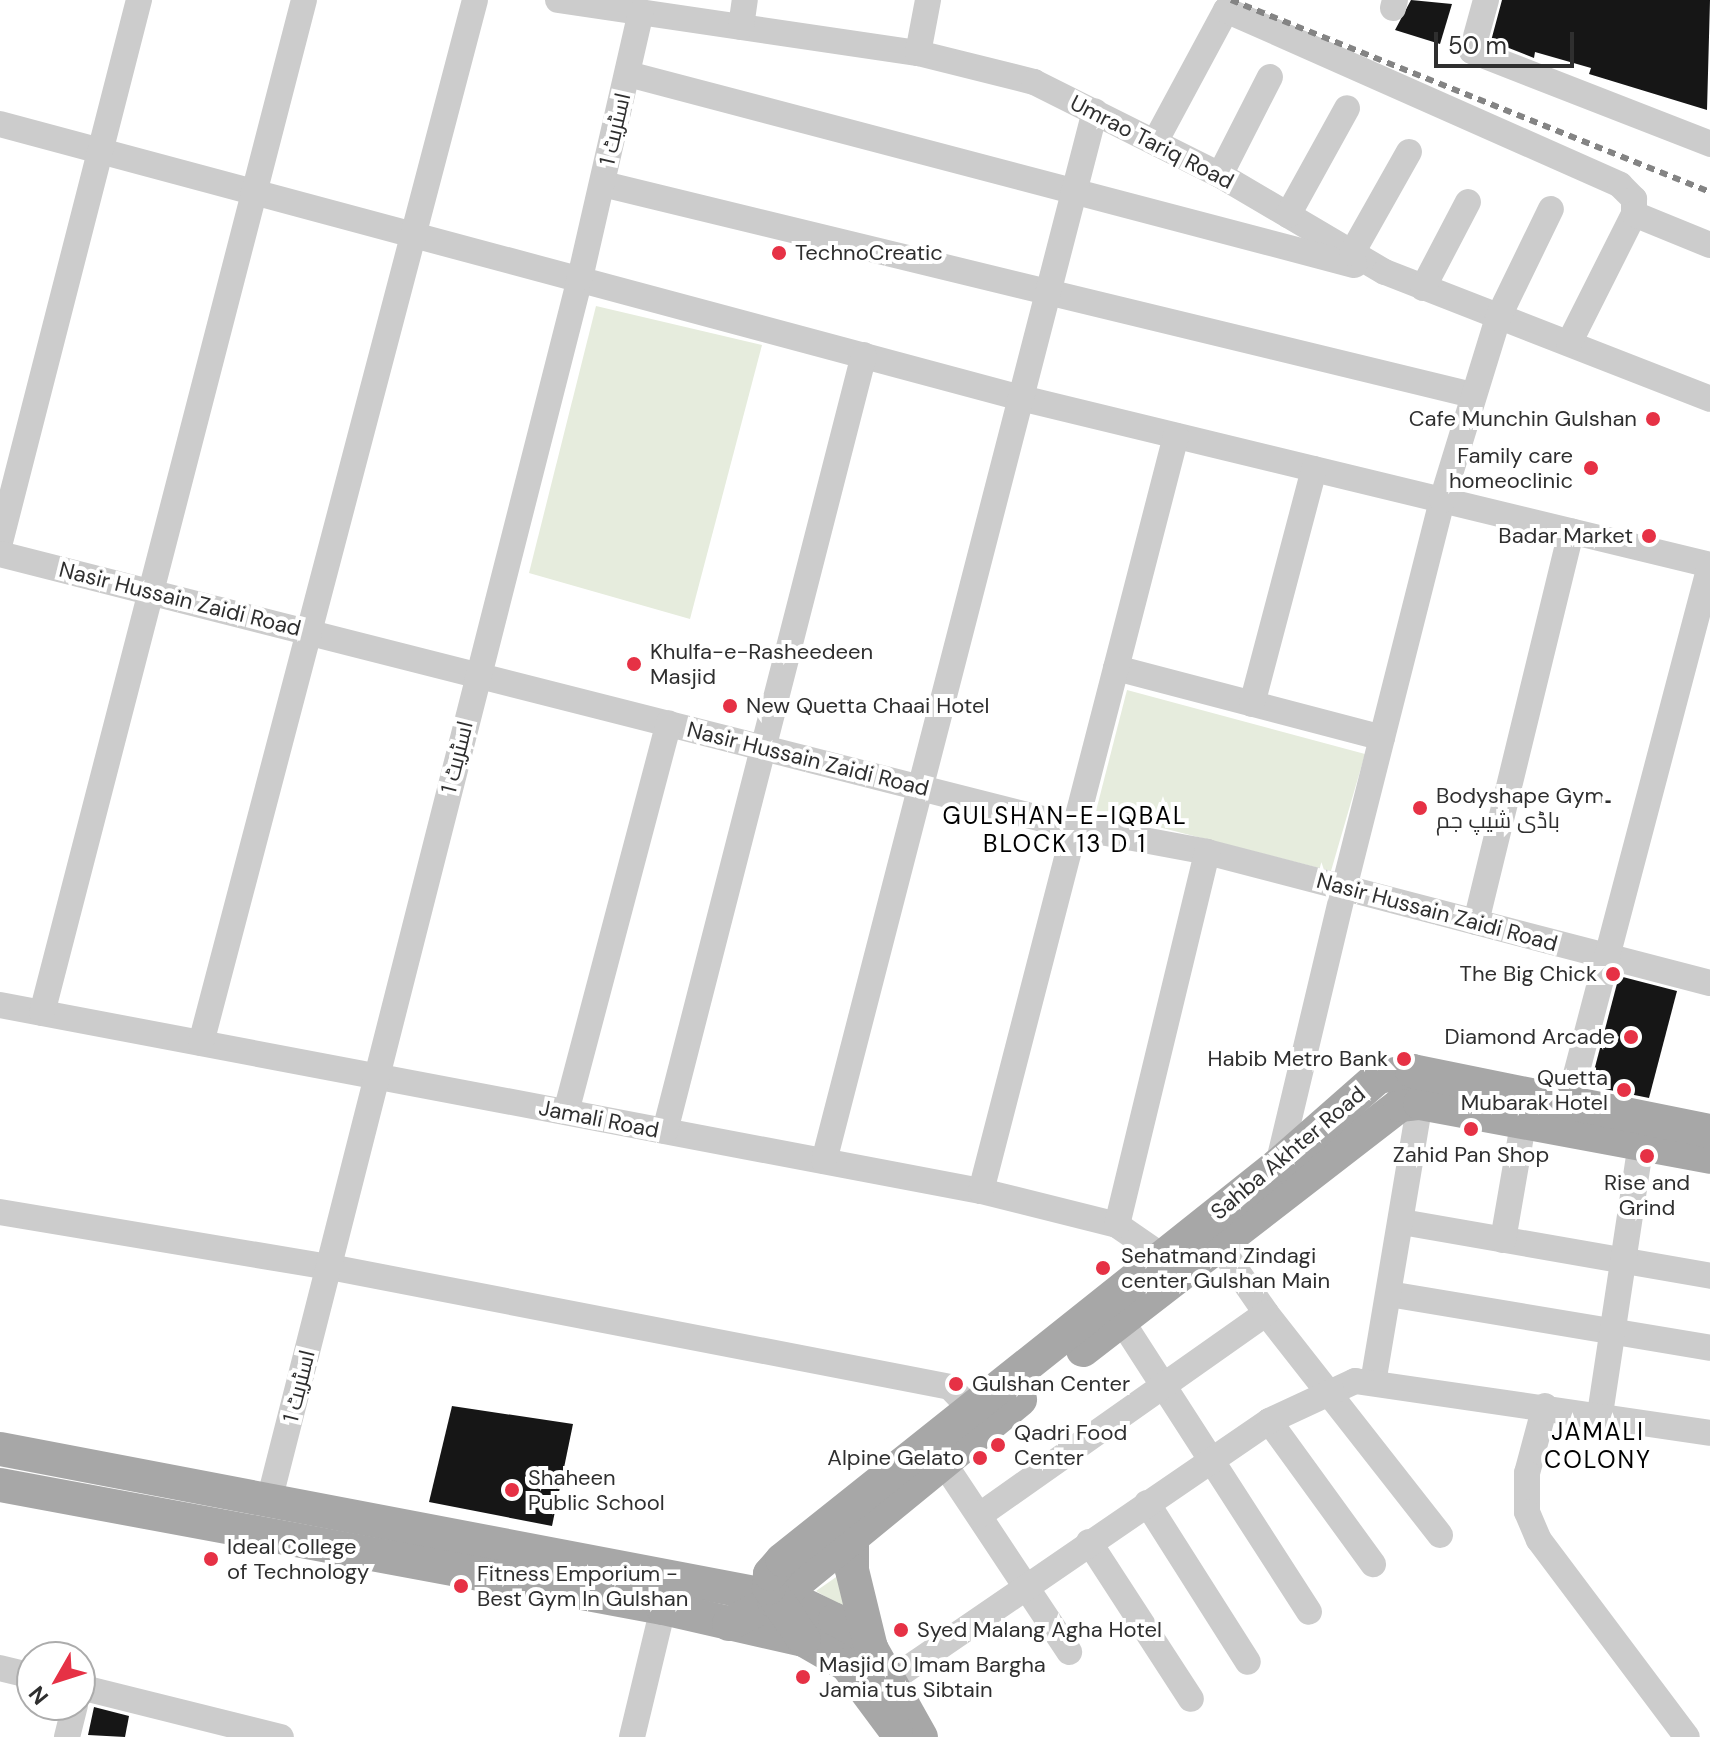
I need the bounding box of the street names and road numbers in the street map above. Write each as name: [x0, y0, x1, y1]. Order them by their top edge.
street label: Umrao Tariq Road: [1066, 89, 1238, 195]
street label: اسٹریٹ 1: [594, 90, 636, 168]
street label: Nasir Hussain Zaidi Road: [56, 556, 304, 642]
street label: Nasir Hussain Zaidi Road: [684, 716, 932, 802]
street label: اسٹریٹ 1: [435, 718, 479, 796]
street label: Nasir Hussain Zaidi Road: [1314, 867, 1560, 957]
street label: Sahba Akhter Road: [1205, 1081, 1371, 1225]
street label: Jamali Road: [537, 1094, 661, 1144]
street label: اسٹریٹ 1: [277, 1347, 321, 1425]

